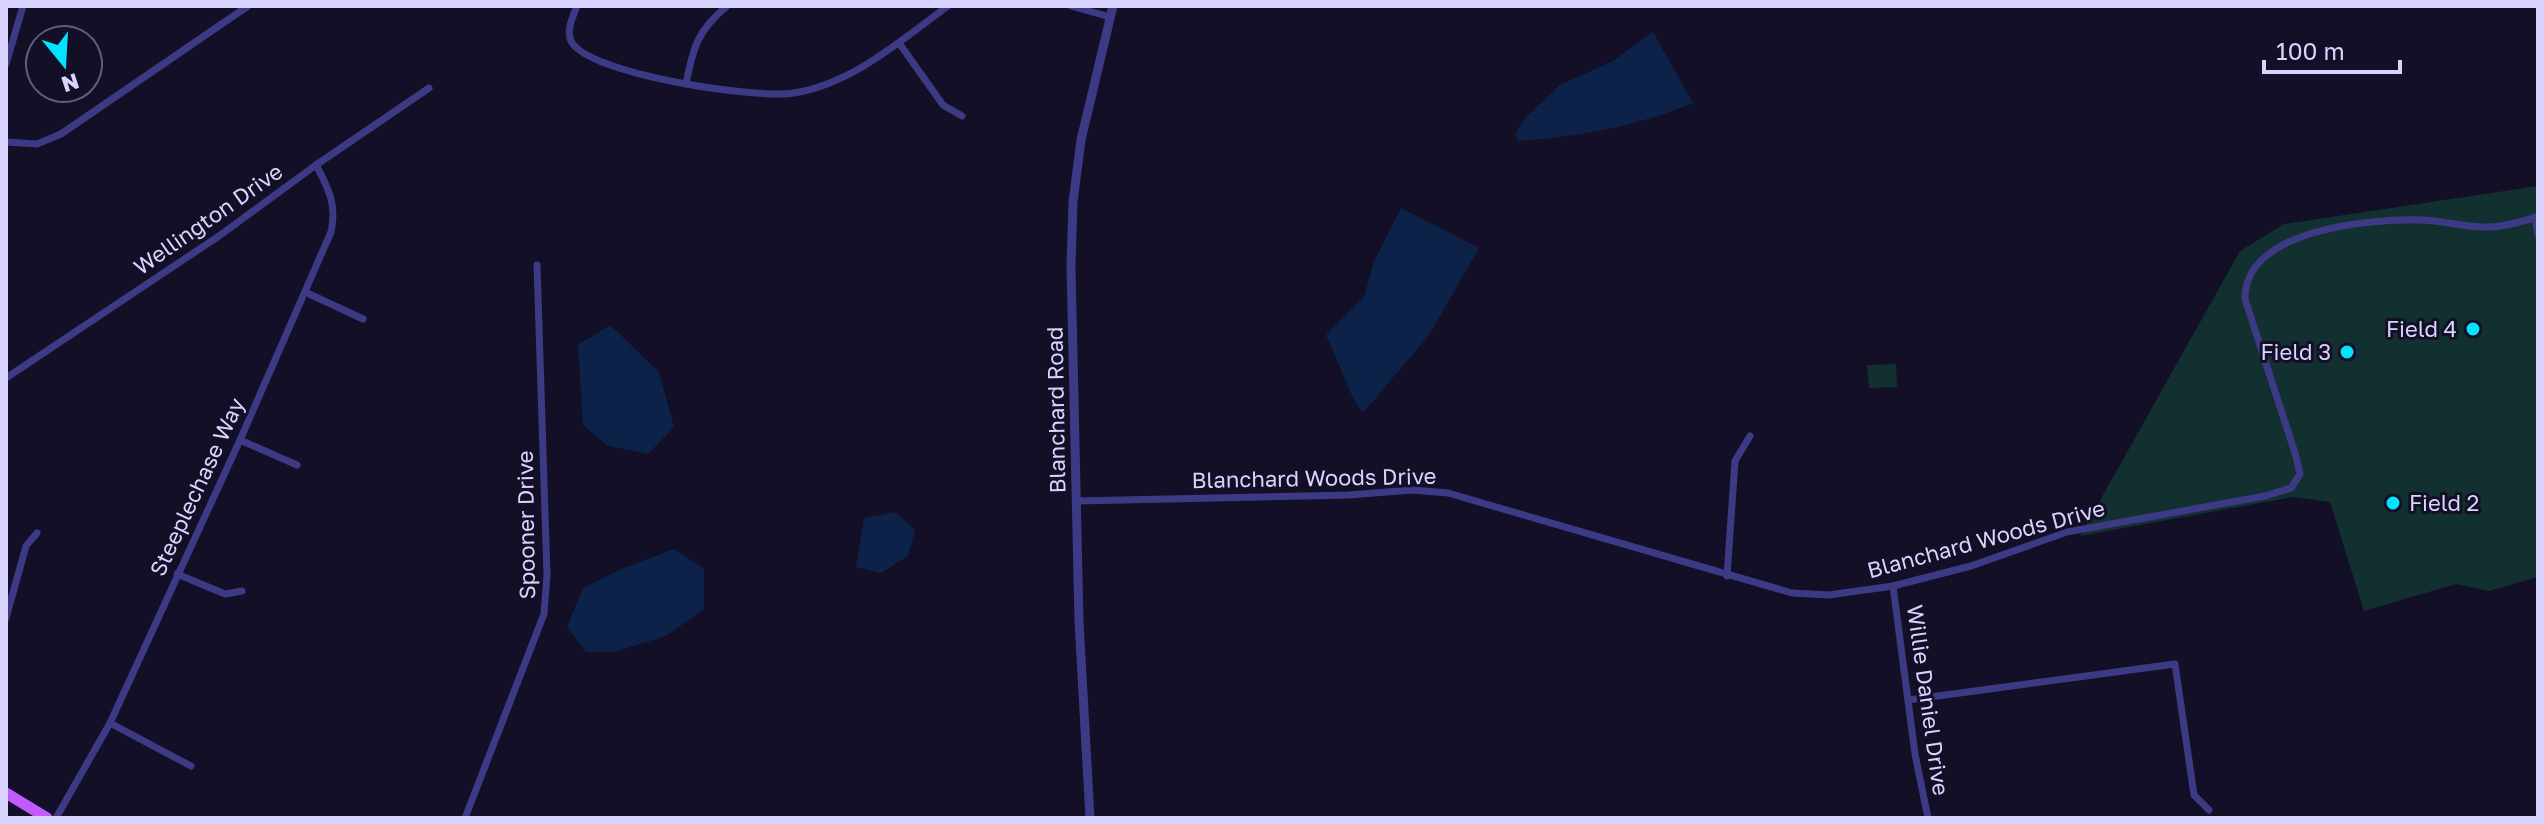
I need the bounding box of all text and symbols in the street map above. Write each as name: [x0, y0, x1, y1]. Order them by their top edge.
north arrow: [24, 24, 104, 104]
scale bar: [2264, 24, 2400, 74]
text: 100 m: [2276, 36, 2345, 65]
text: N: [58, 68, 82, 99]
street label: Wellington Drive: [128, 157, 287, 280]
place label: Field 4: [2386, 315, 2457, 342]
marker: Field 4: [2464, 320, 2482, 338]
street label: Blanchard Road: [1041, 326, 1070, 494]
place label: Field 3: [2261, 338, 2331, 365]
marker: Field 3: [2338, 343, 2356, 361]
street label: Steeplechase Way: [143, 393, 250, 580]
street label: Spooner Drive: [511, 450, 540, 600]
street label: Blanchard Woods Drive: [1191, 462, 1437, 493]
place label: Field 2: [2409, 489, 2479, 516]
street label: Blanchard Woods Drive: [1864, 494, 2108, 583]
marker: Field 2: [2384, 494, 2402, 512]
street label: Willie Daniel Drive: [1902, 603, 1955, 797]

